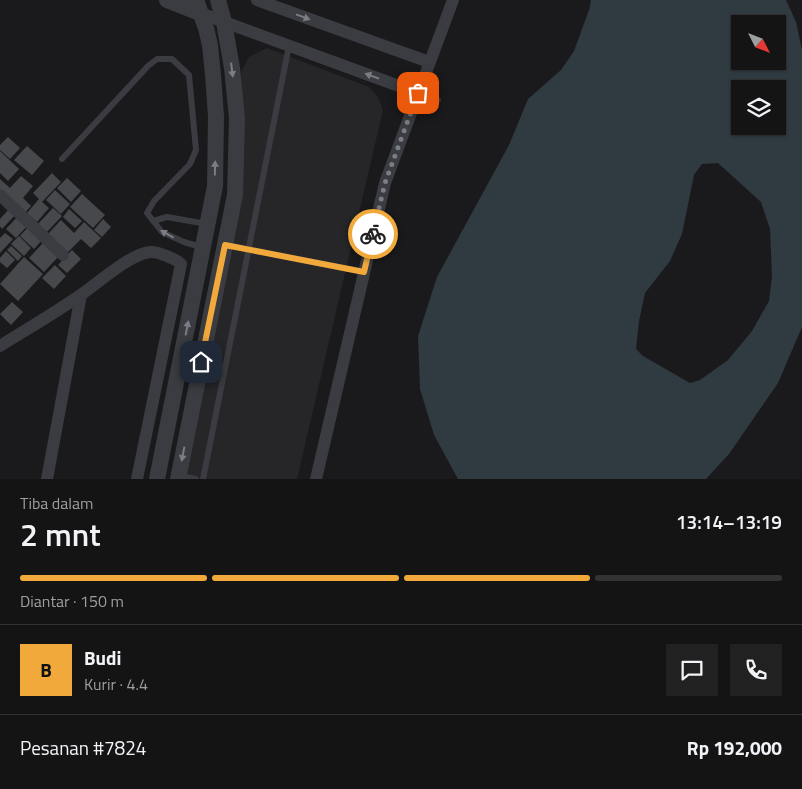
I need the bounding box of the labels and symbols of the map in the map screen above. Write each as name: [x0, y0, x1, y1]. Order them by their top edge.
one-way arrow: [296, 13, 311, 21]
north arrow: [731, 15, 786, 70]
one-way arrow: [228, 62, 236, 78]
one-way arrow: [364, 72, 379, 80]
pin: [397, 72, 439, 114]
one-way arrow: [211, 160, 219, 176]
courier: [348, 209, 398, 259]
one-way arrow: [161, 229, 174, 238]
one-way arrow: [183, 320, 191, 336]
pin: [180, 341, 222, 383]
one-way arrow: [178, 446, 186, 462]

